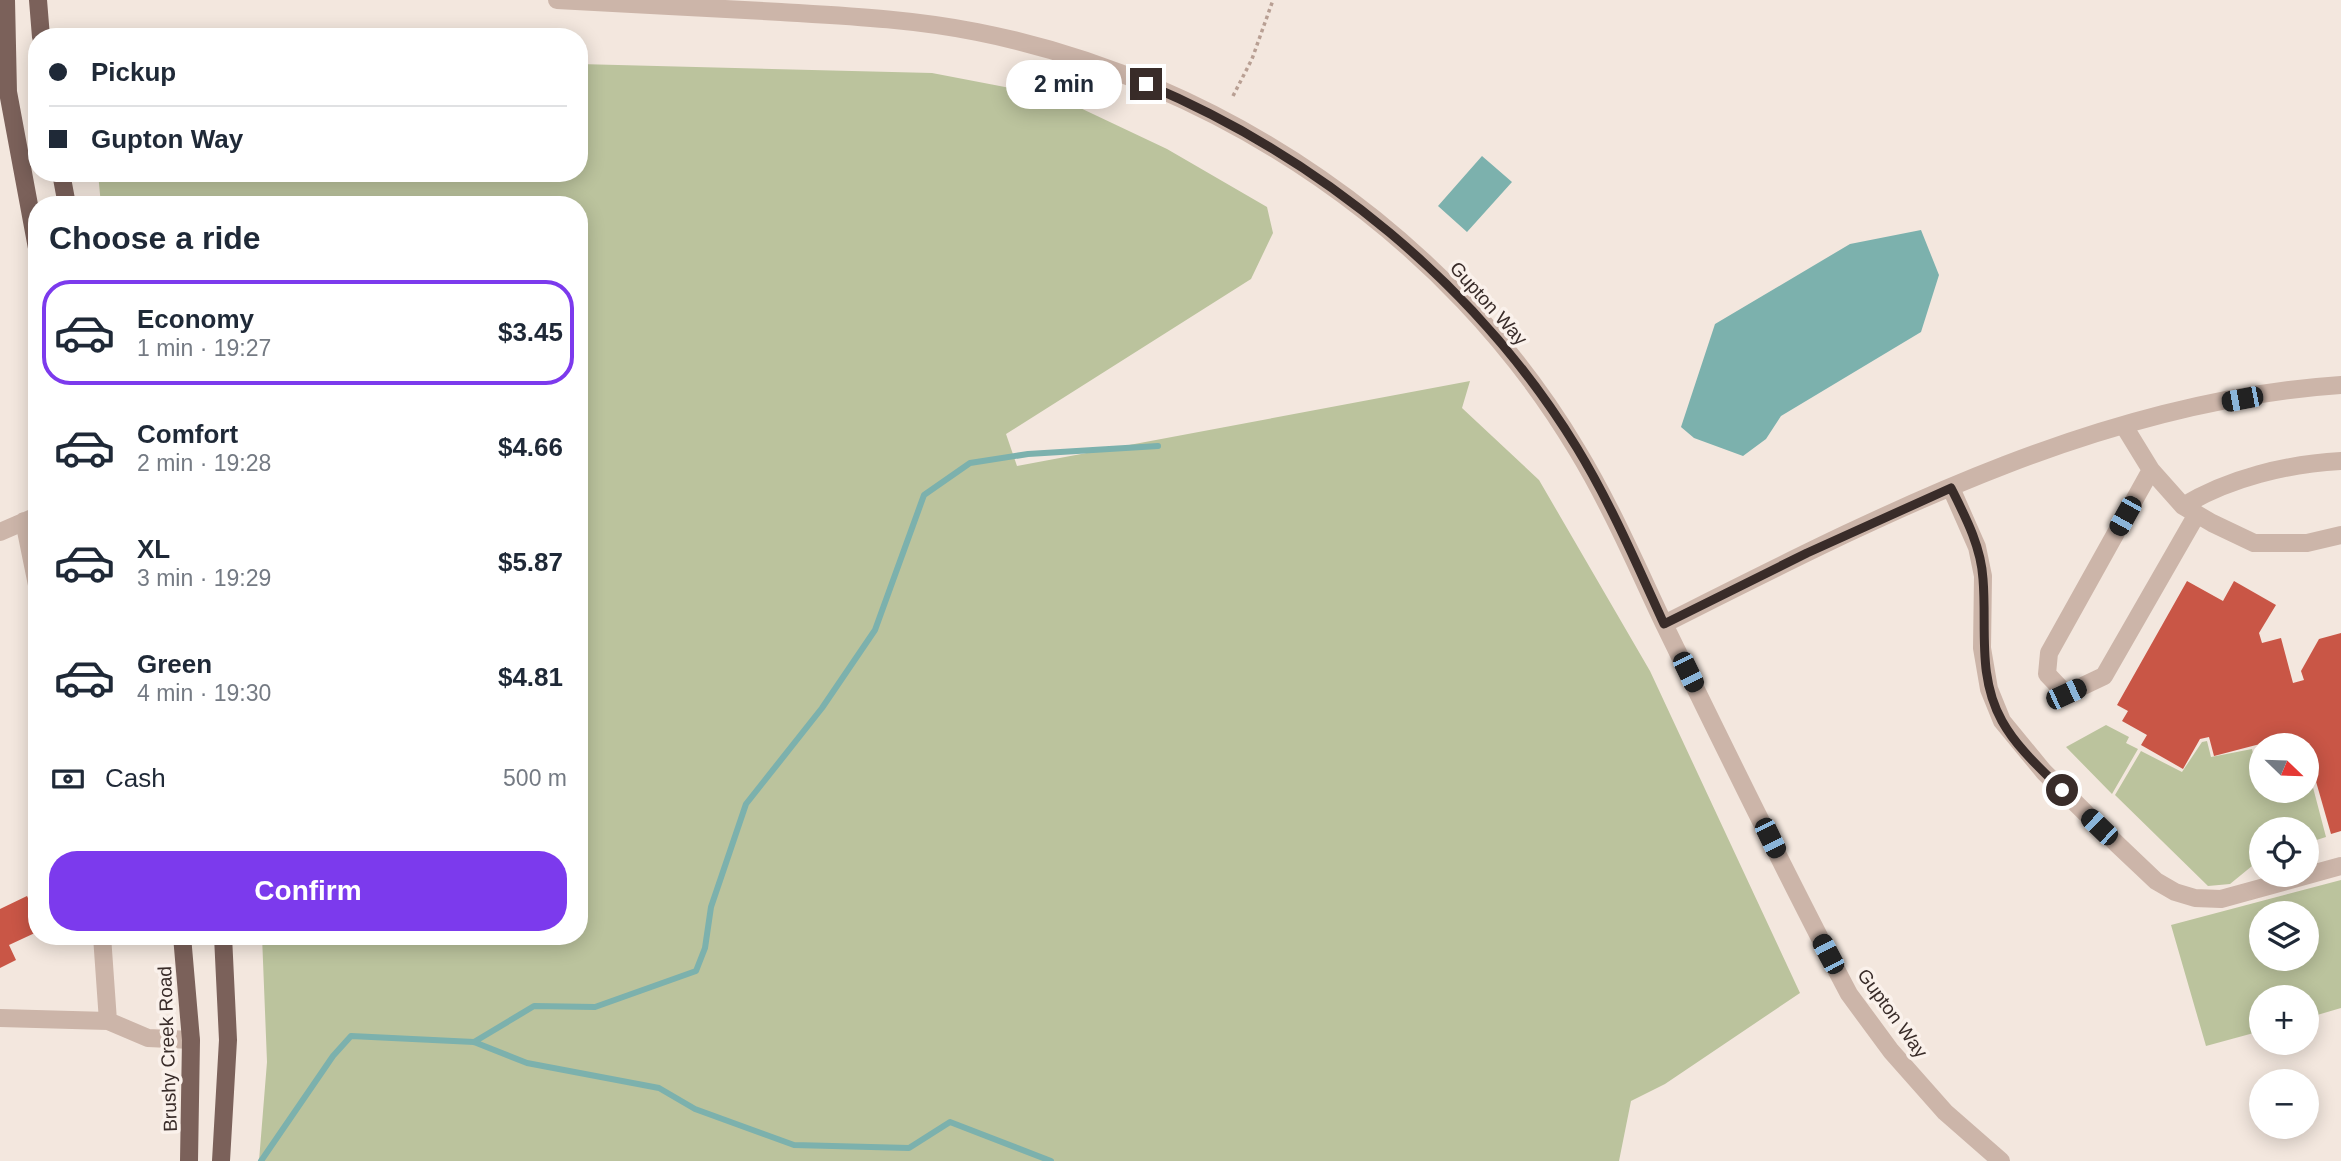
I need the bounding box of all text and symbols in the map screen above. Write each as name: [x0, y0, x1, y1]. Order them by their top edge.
text: Pickup: [91, 57, 176, 87]
callout: 2 min: [1006, 60, 1122, 108]
route end: [1130, 68, 1162, 100]
text: 2 min: [1034, 71, 1094, 97]
text: Gupton Way: [91, 124, 243, 154]
text: Choose a ride: [49, 220, 261, 256]
street label: Gupton Way: [1446, 257, 1532, 350]
icon: car: [53, 301, 116, 364]
text: Economy: [137, 304, 254, 334]
text: $3.45: [498, 317, 563, 347]
text: 1 min · 19:27: [137, 335, 271, 361]
car: [2220, 385, 2265, 413]
icon: car: [53, 416, 116, 479]
text: Comfort: [137, 419, 238, 449]
text: $4.66: [498, 432, 563, 462]
text: 2 min · 19:28: [137, 450, 271, 476]
car: [2106, 493, 2145, 539]
icon: car: [53, 531, 116, 594]
text: XL: [137, 534, 170, 564]
text: $5.87: [498, 547, 563, 577]
text: 3 min · 19:29: [137, 565, 271, 591]
icon: car: [53, 646, 116, 709]
text: Green: [137, 649, 212, 679]
car: [1670, 649, 1707, 695]
text: $4.81: [498, 662, 563, 692]
car: [2043, 676, 2090, 712]
text: 4 min · 19:30: [137, 680, 271, 706]
north arrow: [2249, 733, 2319, 803]
map controls: [2249, 733, 2319, 1139]
icon: cash: [49, 760, 87, 798]
text: Cash: [105, 763, 166, 793]
text: 500 m: [503, 765, 567, 791]
route start: [2046, 774, 2078, 806]
car: [2077, 805, 2122, 849]
car: [1752, 815, 1789, 861]
button: locate: [2249, 817, 2319, 887]
button: Confirm: [49, 851, 567, 931]
button: layers: [2249, 901, 2319, 971]
car: [1809, 931, 1848, 977]
street label: Gupton Way: [1853, 965, 1932, 1062]
street label: Brushy Creek Road: [154, 966, 181, 1132]
button: +: [2249, 985, 2319, 1055]
button: −: [2249, 1069, 2319, 1139]

